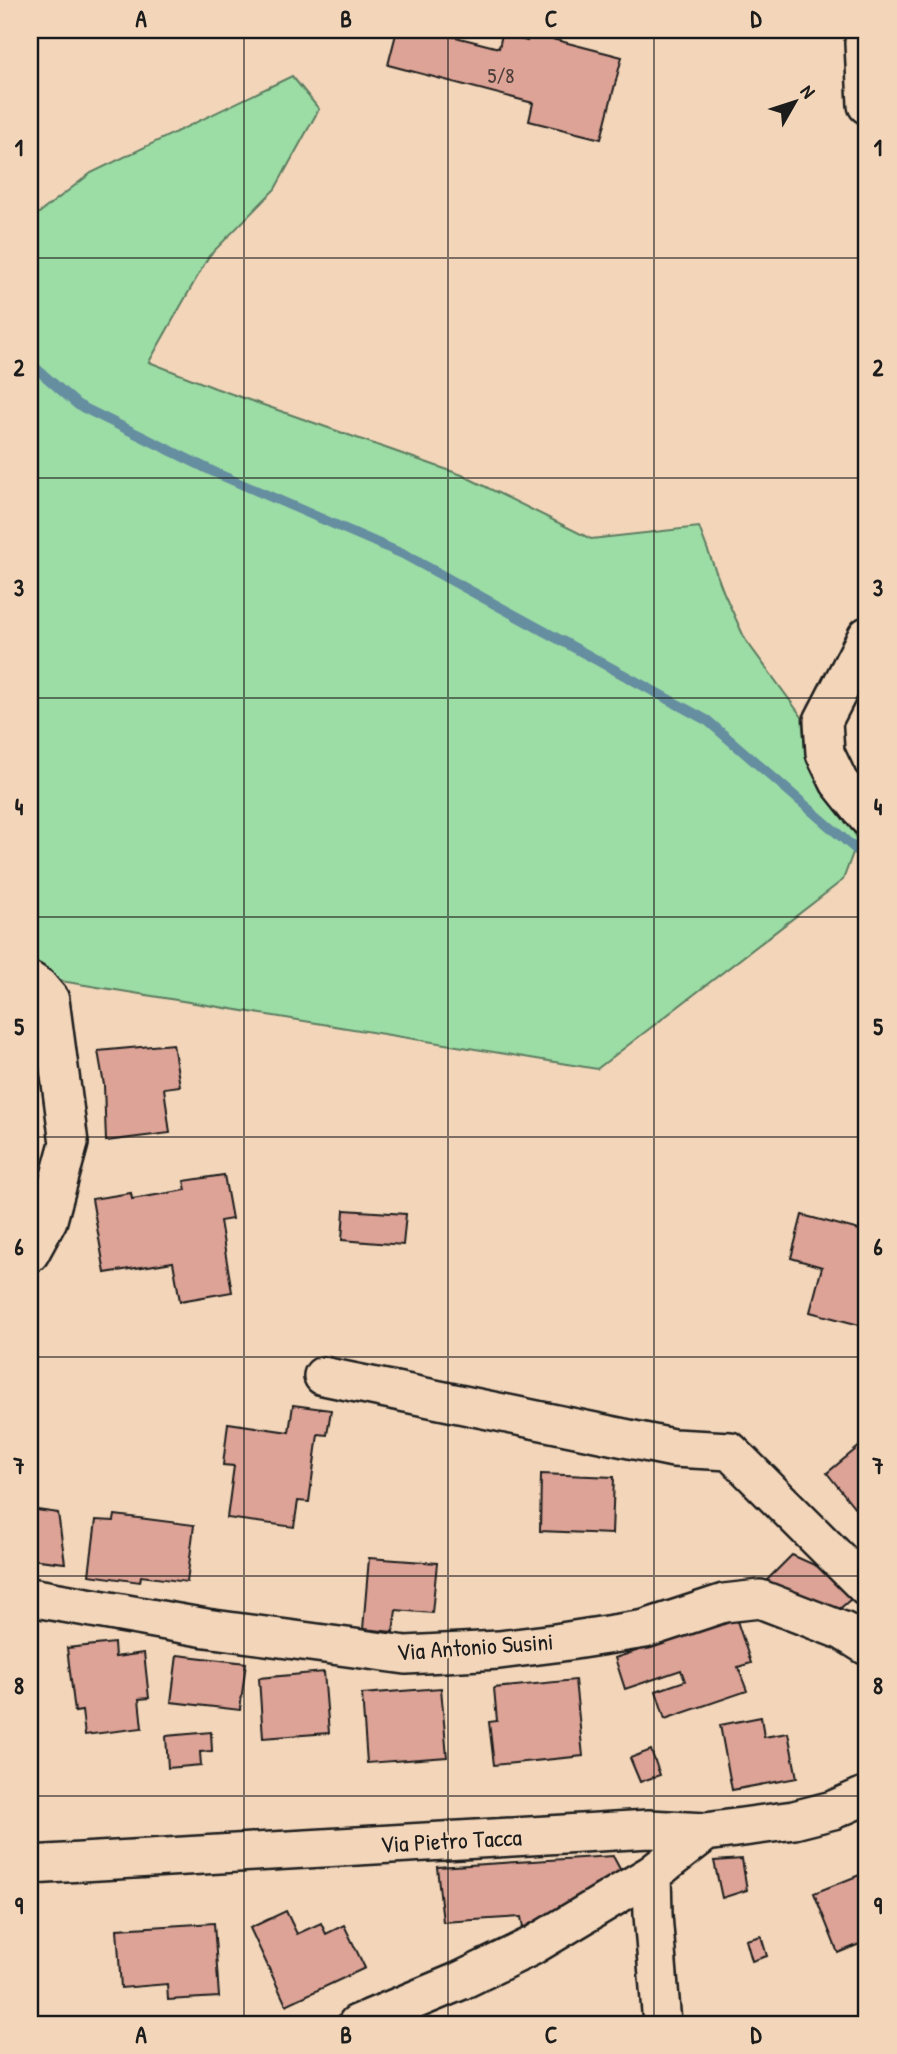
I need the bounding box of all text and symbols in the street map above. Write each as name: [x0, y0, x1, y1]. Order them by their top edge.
text: A: [135, 3, 147, 34]
text: B: [340, 3, 352, 34]
text: C: [545, 3, 557, 34]
text: D: [751, 3, 763, 34]
house number: 5/8: [488, 61, 514, 90]
north arrow: [760, 66, 830, 136]
text: N: [795, 79, 821, 103]
text: 1: [15, 132, 23, 163]
text: 1: [874, 132, 882, 163]
text: 2: [14, 352, 25, 383]
text: 2: [873, 352, 884, 383]
text: 3: [14, 572, 24, 603]
text: 3: [873, 572, 883, 603]
text: 4: [15, 791, 24, 822]
text: 4: [874, 791, 883, 822]
text: 5: [14, 1011, 24, 1042]
text: 5: [873, 1011, 883, 1042]
text: 6: [14, 1231, 24, 1262]
text: 6: [873, 1231, 883, 1262]
text: 7: [12, 1450, 25, 1481]
text: 7: [871, 1450, 884, 1481]
street label: Via Antonio Susini: [395, 1625, 554, 1667]
text: 8: [14, 1670, 24, 1701]
text: 8: [873, 1670, 883, 1701]
street label: Via Pietro Tacca: [379, 1820, 523, 1860]
text: 9: [15, 1890, 24, 1921]
text: 9: [874, 1890, 883, 1921]
text: A: [135, 2019, 147, 2050]
text: B: [340, 2019, 352, 2050]
text: C: [545, 2019, 557, 2050]
text: D: [751, 2019, 763, 2050]

